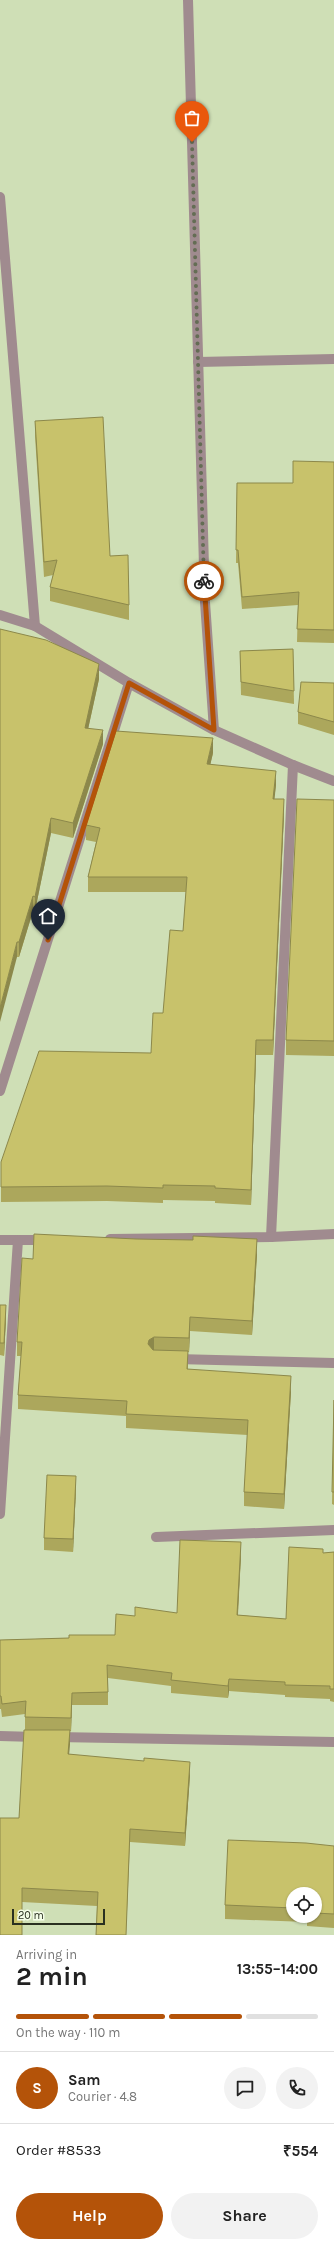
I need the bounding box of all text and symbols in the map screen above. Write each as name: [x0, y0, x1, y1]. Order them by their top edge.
pin: [175, 101, 209, 142]
icon: bag: [181, 107, 203, 129]
courier: [184, 561, 224, 601]
icon: bike: [193, 570, 215, 592]
pin: [31, 899, 65, 940]
icon: home: [37, 905, 59, 927]
map controls: [286, 1887, 322, 1923]
button: locate: [286, 1887, 322, 1923]
scale bar: [12, 1907, 105, 1926]
text: 20 m: [18, 1909, 44, 1922]
text: Arriving in: [16, 1947, 77, 1962]
text: 13:55–14:00: [237, 1960, 318, 1978]
text: 2 min: [16, 1961, 88, 1992]
text: On the way · 110 m: [16, 2025, 121, 2040]
button: chat: [224, 2067, 266, 2109]
button: phone: [276, 2067, 318, 2109]
text: Sam: [68, 2071, 101, 2089]
text: S: [32, 2079, 42, 2097]
text: Courier · 4.8: [68, 2089, 137, 2104]
text: Order #8533: [16, 2141, 101, 2159]
text: ₹554: [283, 2142, 318, 2160]
button: Help: [16, 2193, 163, 2239]
button: Share: [171, 2193, 318, 2239]

